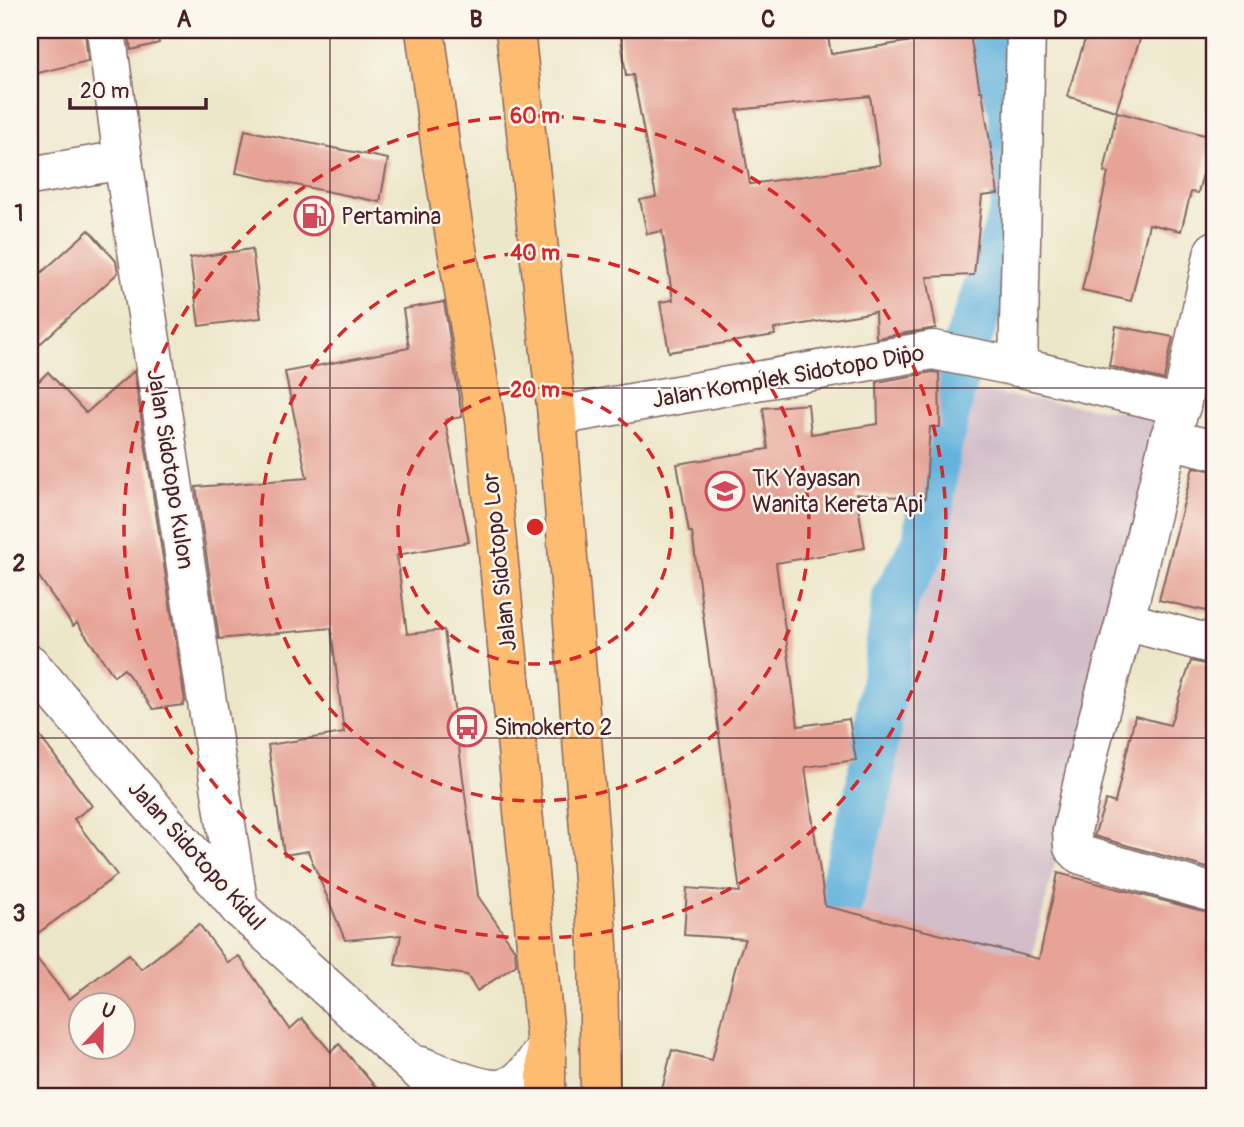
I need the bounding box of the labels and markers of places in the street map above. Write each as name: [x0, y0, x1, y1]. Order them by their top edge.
fuel station icon: Pertamina: [293, 195, 335, 237]
place label: Pertamina: [341, 202, 441, 231]
place label: TK Yayasan Wanita Kereta Api: [752, 464, 923, 519]
school or university icon: TK Yayasan Wanita Kereta Api: [704, 470, 746, 512]
centre of rings: [523, 515, 547, 539]
bus stop icon: Simokerto 2: [446, 706, 488, 748]
place label: Simokerto 2: [494, 713, 612, 742]

